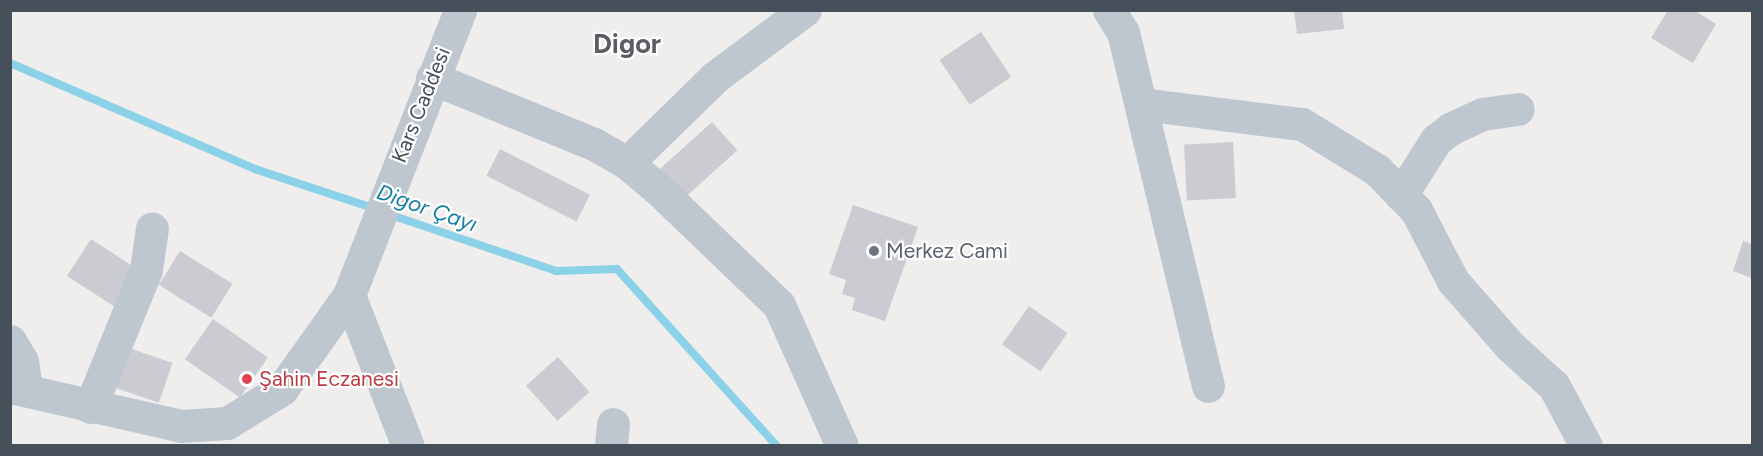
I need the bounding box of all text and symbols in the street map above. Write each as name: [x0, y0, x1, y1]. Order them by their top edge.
district label: Digor: [593, 28, 661, 60]
street label: Kars Caddesi: [386, 44, 456, 166]
water label: Digor Çayı: [373, 179, 481, 237]
place label: Merkez Cami: [886, 238, 1008, 264]
marker: Merkez Cami: [867, 244, 881, 258]
place label: Şahin Eczanesi: [259, 366, 399, 392]
marker: Şahin Eczanesi: [240, 372, 254, 386]

